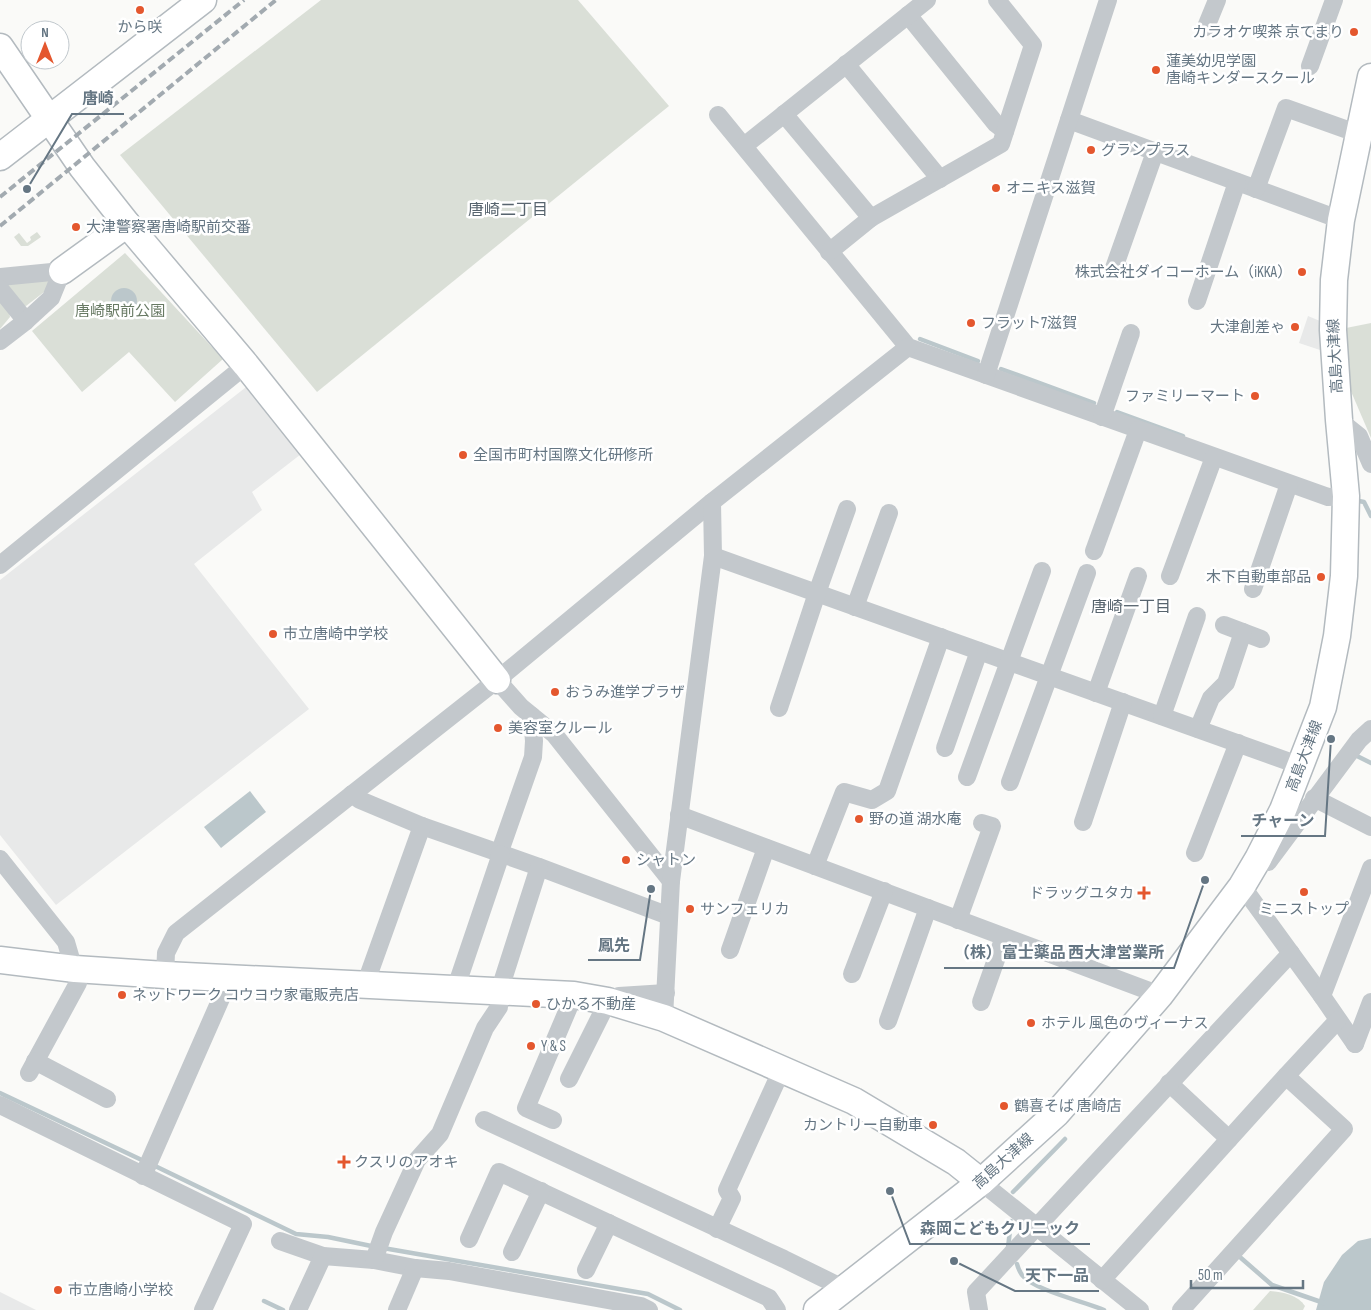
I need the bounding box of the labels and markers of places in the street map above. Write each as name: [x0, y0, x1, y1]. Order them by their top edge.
marker: から咲: [134, 4, 146, 16]
place label: から咲: [117, 18, 163, 37]
place label: カラオケ喫茶 京てまり: [1192, 23, 1344, 42]
marker: カラオケ喫茶 京てまり: [1348, 26, 1360, 38]
place label: 蓮美幼児学園 唐崎キンダースクール: [1166, 52, 1315, 88]
marker: 蓮美幼児学園 唐崎キンダースクール: [1150, 64, 1162, 76]
callout: 唐崎: [72, 83, 124, 114]
place label: グランプラス: [1101, 141, 1190, 160]
marker: グランプラス: [1085, 144, 1097, 156]
place label: オニキス滋賀: [1006, 179, 1096, 198]
marker: オニキス滋賀: [990, 182, 1002, 194]
place label: 大津警察署唐崎駅前交番: [86, 218, 251, 237]
marker: 大津警察署唐崎駅前交番: [70, 221, 82, 233]
place label: 株式会社ダイコーホーム（iKKA）: [1075, 263, 1292, 282]
marker: 株式会社ダイコーホーム（iKKA）: [1296, 266, 1308, 278]
place label: フラット7滋賀: [981, 314, 1077, 333]
marker: フラット7滋賀: [965, 317, 977, 329]
place label: 大津創差ゃ: [1210, 318, 1285, 337]
marker: 大津創差ゃ: [1289, 321, 1301, 333]
place label: ファミリーマート: [1125, 387, 1245, 406]
marker: ファミリーマート: [1249, 390, 1261, 402]
place label: 全国市町村国際文化研修所: [473, 446, 653, 465]
marker: 全国市町村国際文化研修所: [457, 449, 469, 461]
place label: 木下自動車部品: [1206, 568, 1311, 587]
marker: 木下自動車部品: [1315, 571, 1327, 583]
place label: 市立唐崎中学校: [283, 625, 388, 644]
marker: 市立唐崎中学校: [267, 628, 279, 640]
place label: おうみ進学プラザ: [565, 683, 685, 702]
marker: おうみ進学プラザ: [549, 686, 561, 698]
place label: 美容室クルール: [508, 719, 613, 738]
marker: 美容室クルール: [492, 722, 504, 734]
callout: チャーン: [1241, 805, 1325, 836]
place label: 野の道 湖水庵: [869, 810, 961, 829]
marker: 野の道 湖水庵: [853, 813, 865, 825]
place label: シャトン: [636, 851, 696, 870]
marker: シャトン: [620, 854, 632, 866]
place label: ドラッグユタカ: [1029, 884, 1134, 903]
marker: ミニストップ: [1298, 886, 1310, 898]
marker: ドラッグユタカ: [1138, 887, 1150, 899]
place label: サンフェリカ: [700, 900, 790, 919]
place label: ミニストップ: [1259, 900, 1349, 919]
marker: サンフェリカ: [684, 903, 696, 915]
callout: 鳳先: [588, 929, 640, 960]
callout: （株）富士薬品 西大津営業所: [944, 937, 1174, 968]
place label: ネットワーク コウヨウ家電販売店: [132, 986, 359, 1005]
marker: ネットワーク コウヨウ家電販売店: [116, 989, 128, 1001]
place label: ひかる不動産: [546, 995, 636, 1014]
marker: ひかる不動産: [530, 998, 542, 1010]
place label: ホテル 風色のヴィーナス: [1041, 1014, 1208, 1033]
marker: ホテル 風色のヴィーナス: [1025, 1017, 1037, 1029]
place label: Y & S: [541, 1037, 566, 1056]
marker: Y & S: [525, 1040, 537, 1052]
place label: 鶴喜そば 唐崎店: [1014, 1097, 1121, 1116]
marker: 鶴喜そば 唐崎店: [998, 1100, 1010, 1112]
place label: カントリー自動車: [803, 1116, 923, 1135]
marker: カントリー自動車: [927, 1119, 939, 1131]
place label: クスリのアオキ: [354, 1153, 459, 1172]
marker: クスリのアオキ: [338, 1156, 350, 1168]
callout: 森岡こどもクリニック: [910, 1213, 1090, 1244]
callout: 天下一品: [1015, 1260, 1099, 1291]
place label: 市立唐崎小学校: [68, 1281, 173, 1300]
marker: 市立唐崎小学校: [52, 1284, 64, 1296]

